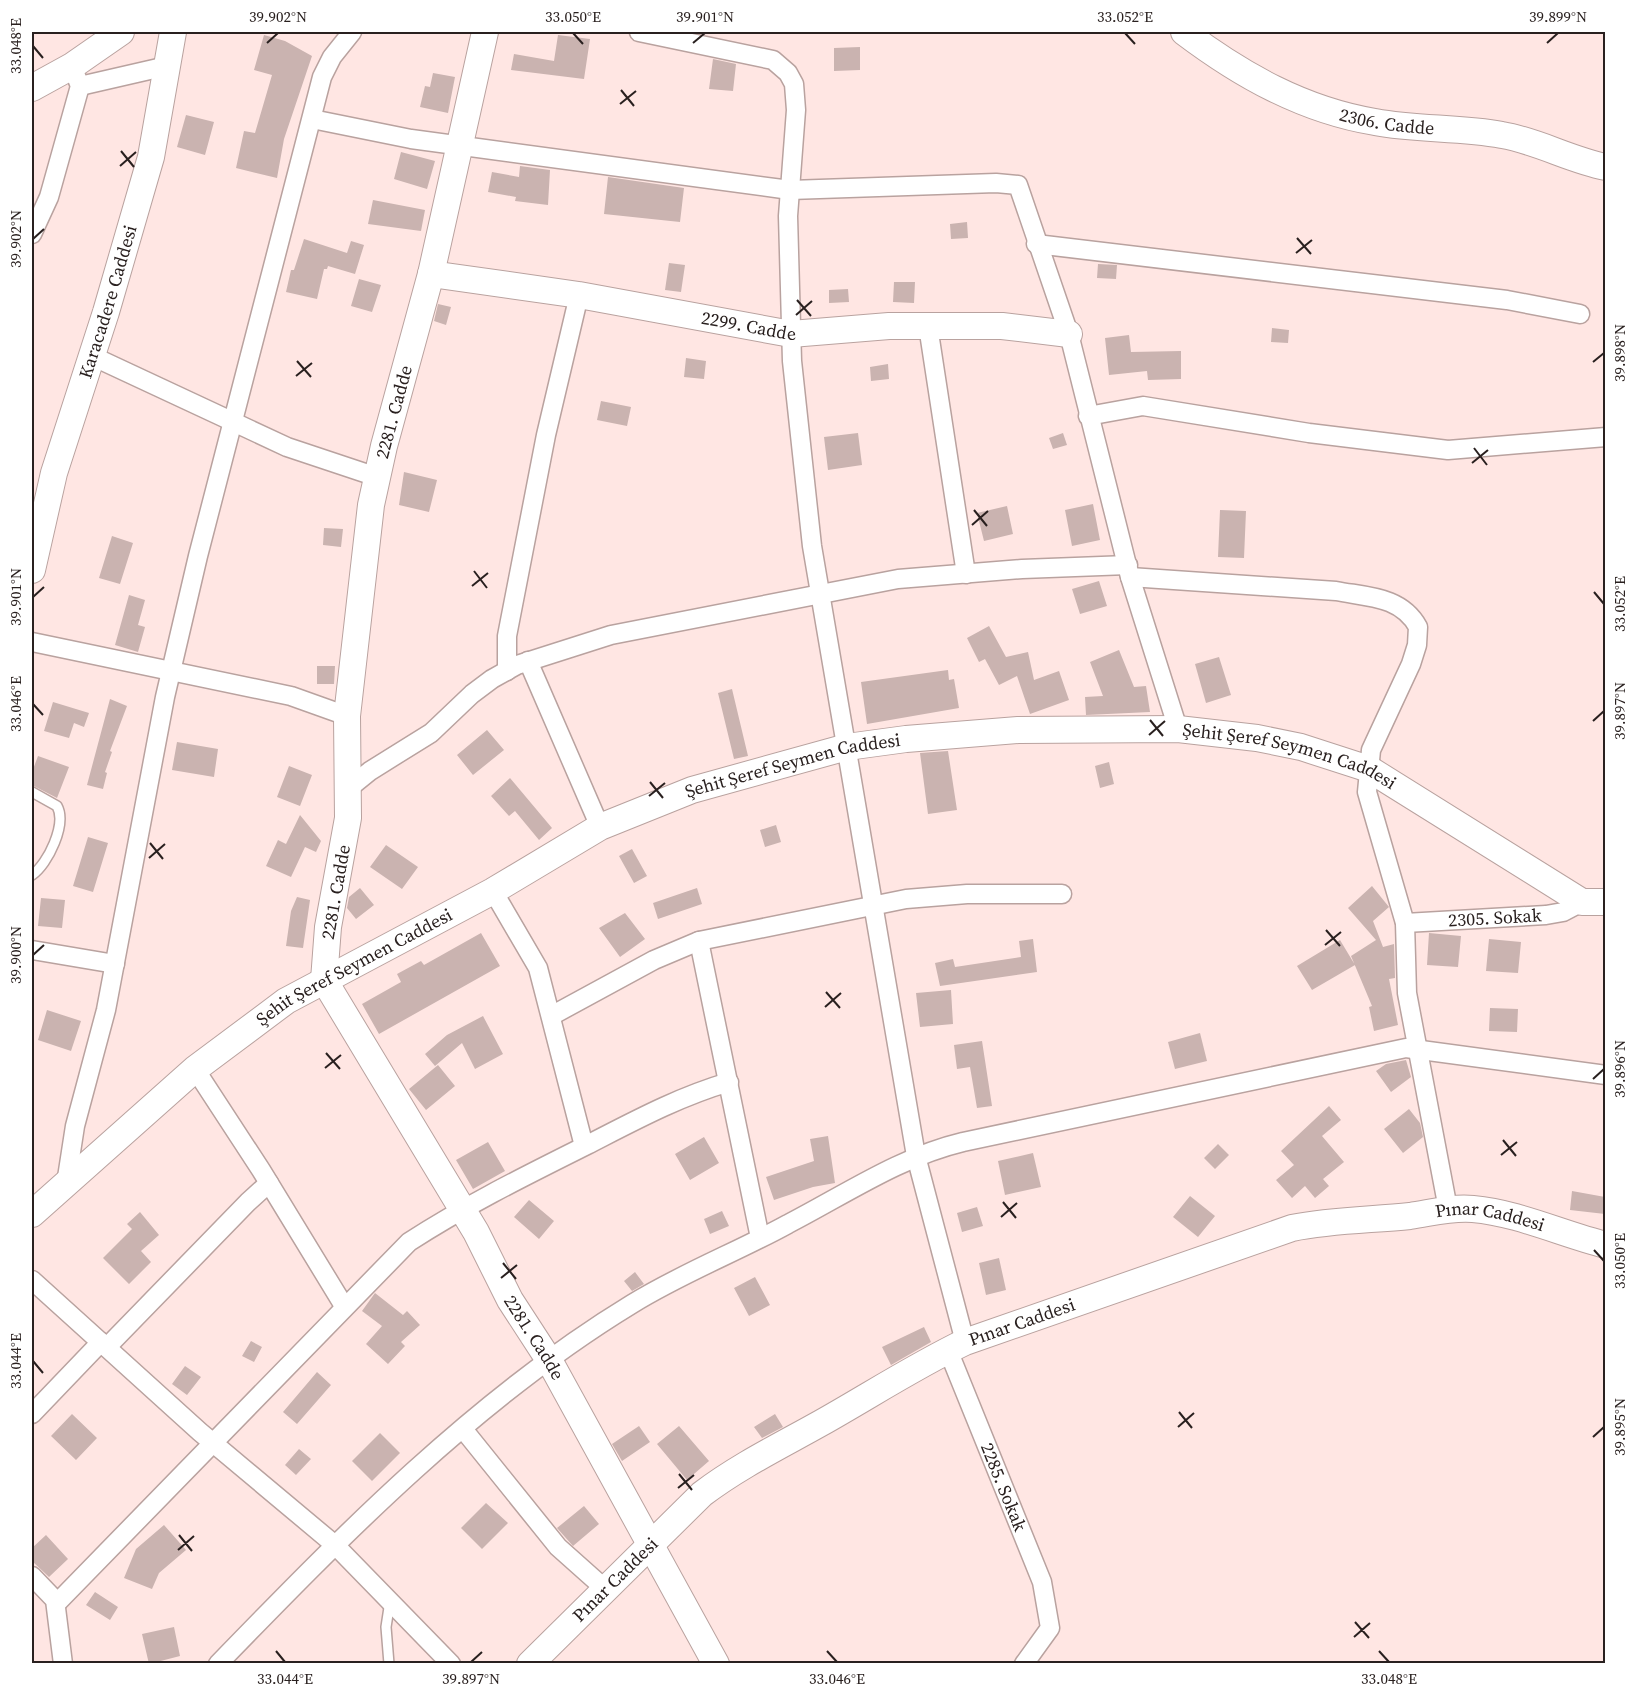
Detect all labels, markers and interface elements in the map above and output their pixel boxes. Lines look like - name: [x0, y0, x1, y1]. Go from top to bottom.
- text: 39.902°N: [249, 6, 307, 27]
- text: 33.050°E: [545, 6, 601, 27]
- text: 39.901°N: [676, 6, 734, 27]
- text: 33.052°E: [1097, 6, 1153, 27]
- text: 39.899°N: [1529, 6, 1587, 27]
- text: 33.048°E: [5, 18, 26, 74]
- street label: 2306. Cadde: [1337, 102, 1435, 140]
- text: 39.902°N: [5, 210, 26, 268]
- street label: Karacadere Caddesi: [72, 222, 143, 382]
- street label: 2299. Cadde: [699, 305, 797, 346]
- text: 39.898°N: [1609, 324, 1630, 382]
- street label: 2281. Cadde: [369, 362, 418, 461]
- text: 39.901°N: [5, 568, 26, 626]
- text: 33.052°E: [1609, 576, 1630, 632]
- text: 33.046°E: [5, 676, 26, 732]
- text: 39.897°N: [1609, 682, 1630, 740]
- street label: Şehit Şeref Seymen Caddesi: [1181, 717, 1401, 795]
- street label: Şehit Şeref Seymen Caddesi: [681, 727, 902, 804]
- street label: 2281. Cadde: [315, 843, 356, 941]
- street label: Şehit Şeref Seymen Caddesi: [251, 902, 457, 1031]
- street label: 2305. Sokak: [1447, 902, 1542, 933]
- text: 39.900°N: [5, 926, 26, 984]
- text: 39.896°N: [1609, 1040, 1630, 1098]
- street label: Pınar Caddesi: [1433, 1196, 1548, 1237]
- text: 33.050°E: [1609, 1233, 1630, 1289]
- street label: 2281. Cadde: [498, 1290, 571, 1384]
- street label: Pınar Caddesi: [965, 1292, 1078, 1352]
- text: 33.044°E: [5, 1333, 26, 1389]
- text: 39.895°N: [1609, 1398, 1630, 1456]
- street label: 2285. Sokak: [975, 1439, 1033, 1535]
- street label: Pınar Caddesi: [567, 1531, 663, 1627]
- text: 33.044°E: [257, 1668, 313, 1689]
- text: 39.897°N: [442, 1668, 500, 1689]
- text: 33.046°E: [809, 1668, 865, 1689]
- text: 33.048°E: [1361, 1668, 1417, 1689]

